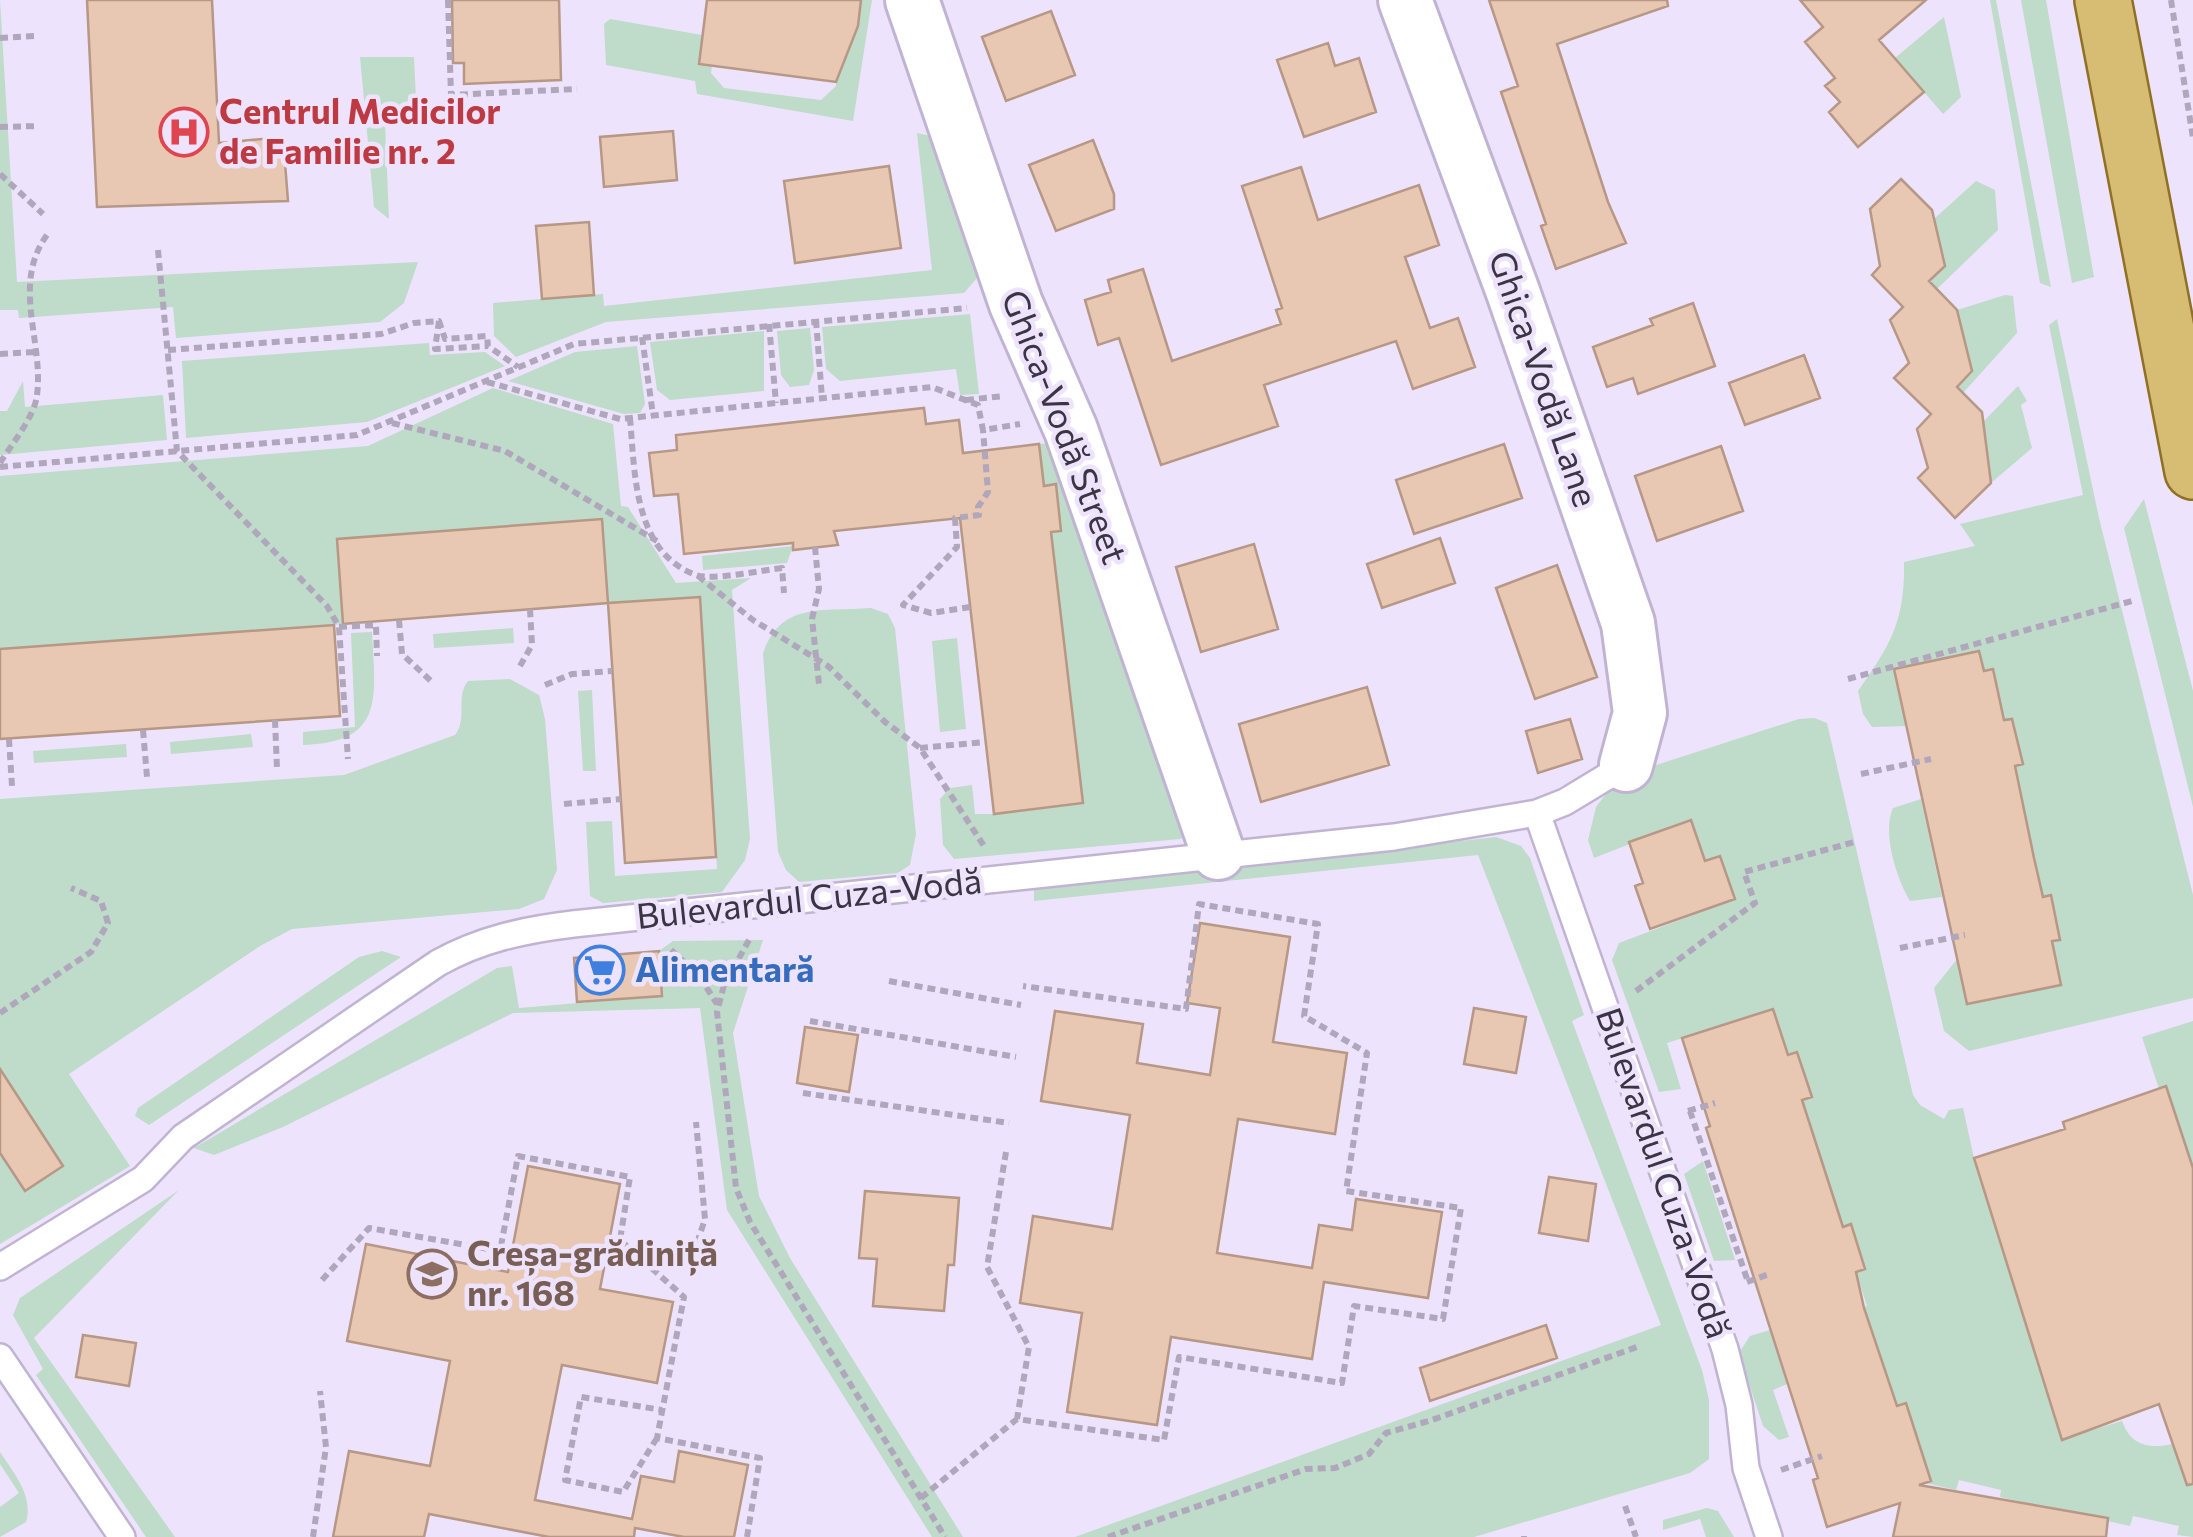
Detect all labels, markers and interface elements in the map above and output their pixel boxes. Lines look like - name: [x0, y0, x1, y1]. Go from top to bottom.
- place label: Centrul Medicilor de Familie nr. 2: [219, 88, 501, 171]
- hospital icon: Centrul Medicilor de Familie nr. 2: [158, 106, 210, 158]
- street label: Ghica-Vodă Lane: [1481, 245, 1609, 512]
- street label: Ghica-Vodă Street: [994, 283, 1138, 569]
- street label: Bulevardul Cuza-Vodă: [634, 857, 983, 936]
- supermarket icon: Alimentară: [574, 944, 626, 996]
- place label: Alimentară: [635, 946, 814, 989]
- street label: Bulevardul Cuza-Vodă: [1589, 1001, 1742, 1343]
- place label: Creșa-grădiniță nr. 168: [467, 1230, 718, 1313]
- school or university icon: Creșa-grădiniță nr. 168: [406, 1248, 458, 1300]

